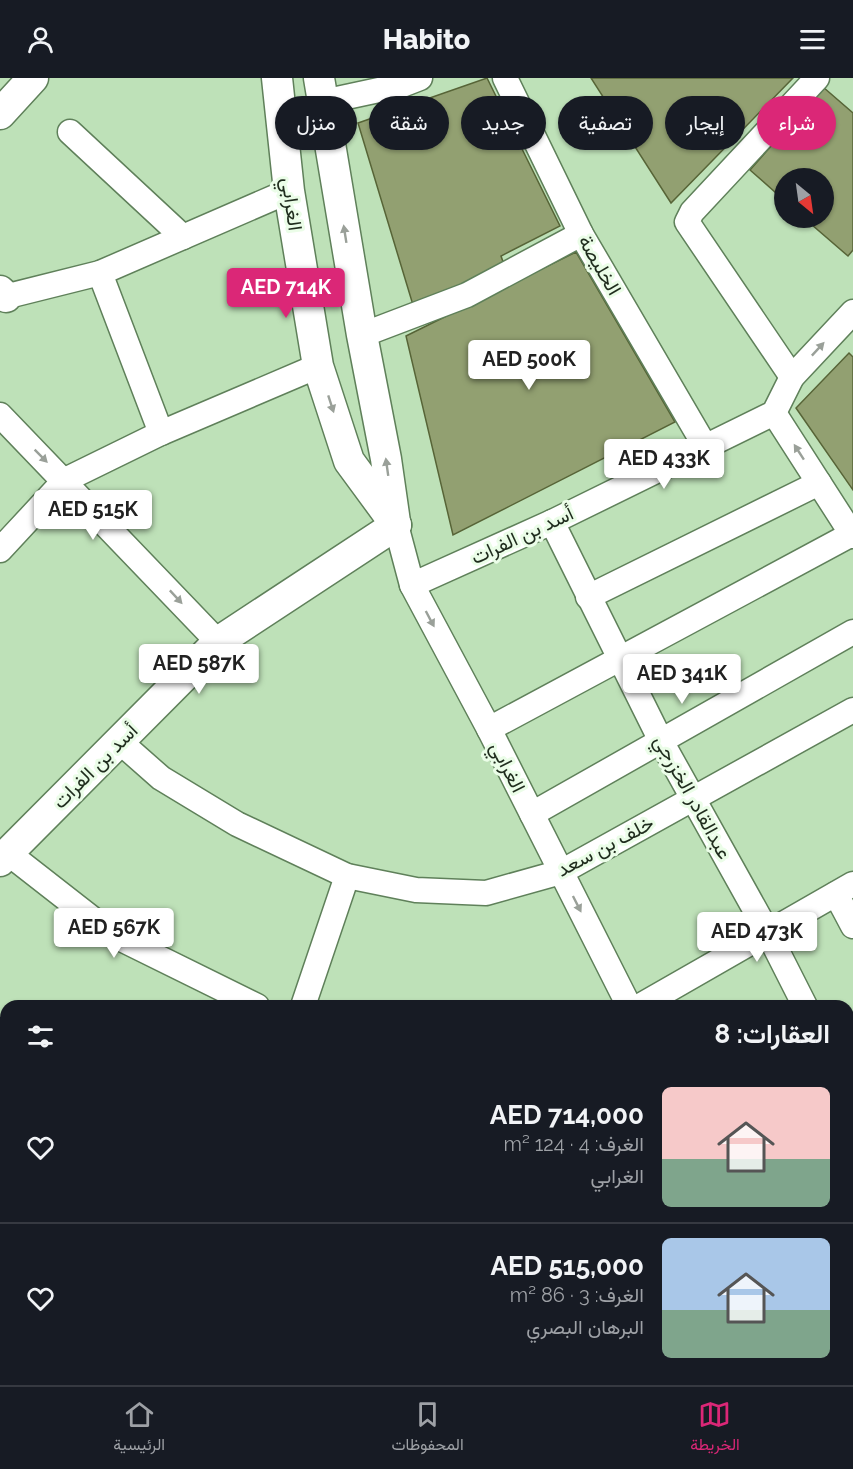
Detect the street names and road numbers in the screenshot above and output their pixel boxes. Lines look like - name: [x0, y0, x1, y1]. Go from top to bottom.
- street label: الغرابي: [271, 176, 308, 233]
- street label: الخليصة: [573, 231, 627, 299]
- street label: أسد بن الفرات: [467, 501, 578, 570]
- street label: أسد بن الفرات: [47, 718, 143, 814]
- street label: عبدالقادر الخزرجي: [645, 731, 737, 866]
- street label: الغرابي: [481, 738, 531, 799]
- street label: خلف بن سعد: [552, 810, 658, 882]

